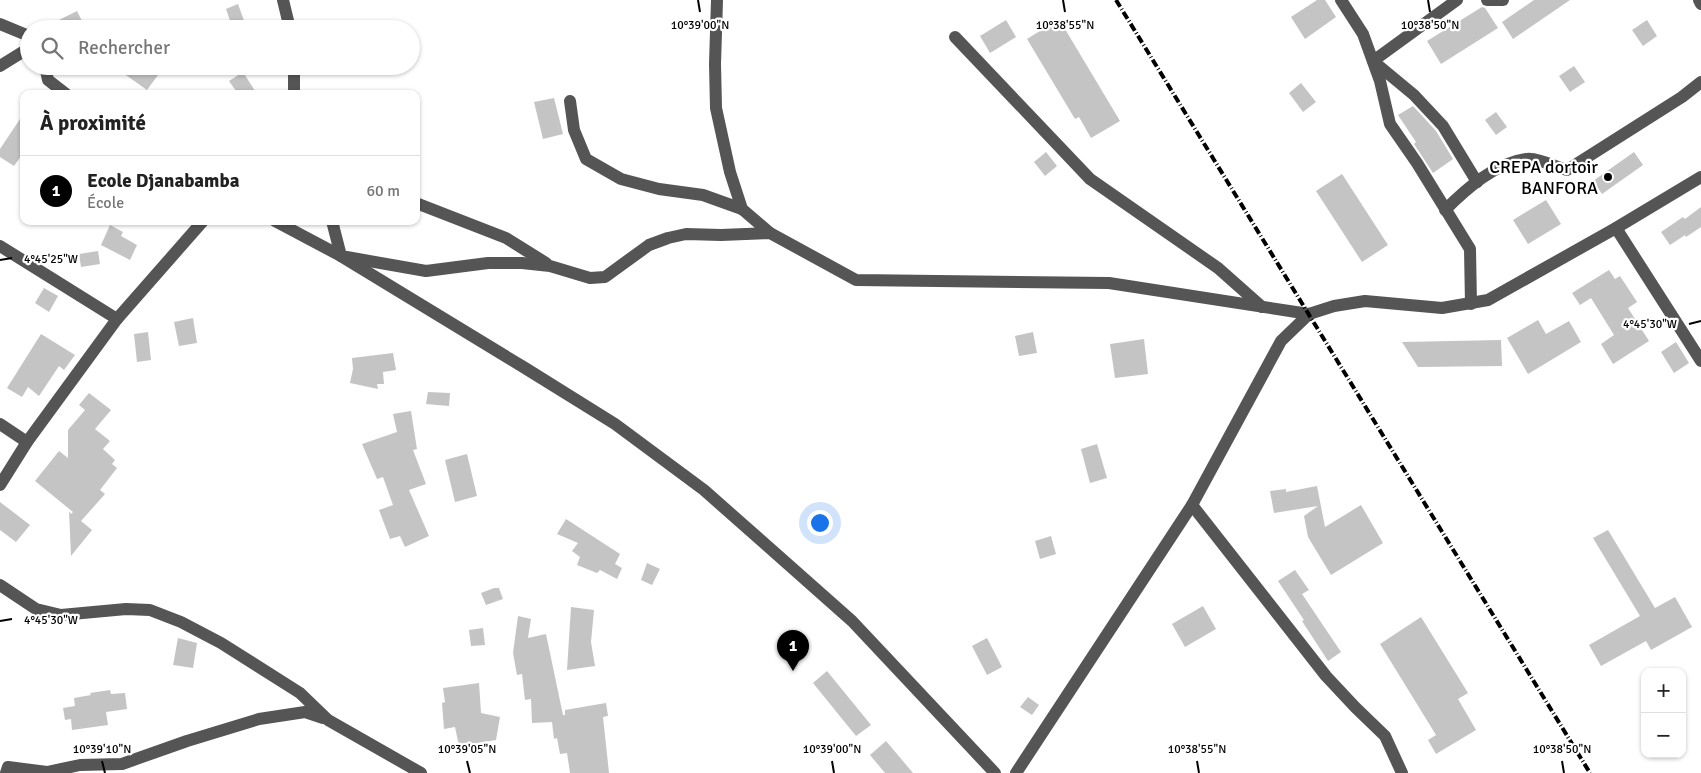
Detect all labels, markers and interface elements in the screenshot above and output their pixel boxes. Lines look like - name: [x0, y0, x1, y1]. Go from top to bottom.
- text: 10°39'00"N: [671, 18, 729, 33]
- text: 10°38'55"N: [1036, 18, 1094, 33]
- text: 10°38'50"N: [1401, 18, 1459, 33]
- search box: [20, 20, 420, 75]
- icon: search: [38, 34, 66, 62]
- text: Rechercher: [78, 36, 170, 60]
- text: À proximité: [40, 110, 146, 136]
- place label: CREPA dortoir BANFORA: [1489, 156, 1598, 199]
- text: Ecole Djanabamba: [87, 169, 239, 193]
- marker: CREPA dortoir BANFORA: [1602, 171, 1614, 183]
- text: 1: [52, 181, 60, 201]
- text: 60 m: [366, 181, 400, 201]
- text: École: [87, 193, 124, 213]
- text: 4°45'25"W: [24, 252, 78, 267]
- text: 4°45'30"W: [1623, 317, 1677, 332]
- your location: [807, 510, 833, 536]
- text: 4°45'30"W: [24, 613, 78, 628]
- pin: 1: [777, 630, 809, 671]
- map controls: [1641, 668, 1686, 758]
- button: +: [1641, 668, 1686, 713]
- button: −: [1641, 713, 1686, 758]
- text: 10°39'10"N: [73, 742, 131, 757]
- text: 10°39'05"N: [438, 742, 496, 757]
- text: 10°39'00"N: [803, 742, 861, 757]
- text: 10°38'55"N: [1168, 742, 1226, 757]
- text: 10°38'50"N: [1533, 742, 1591, 757]

